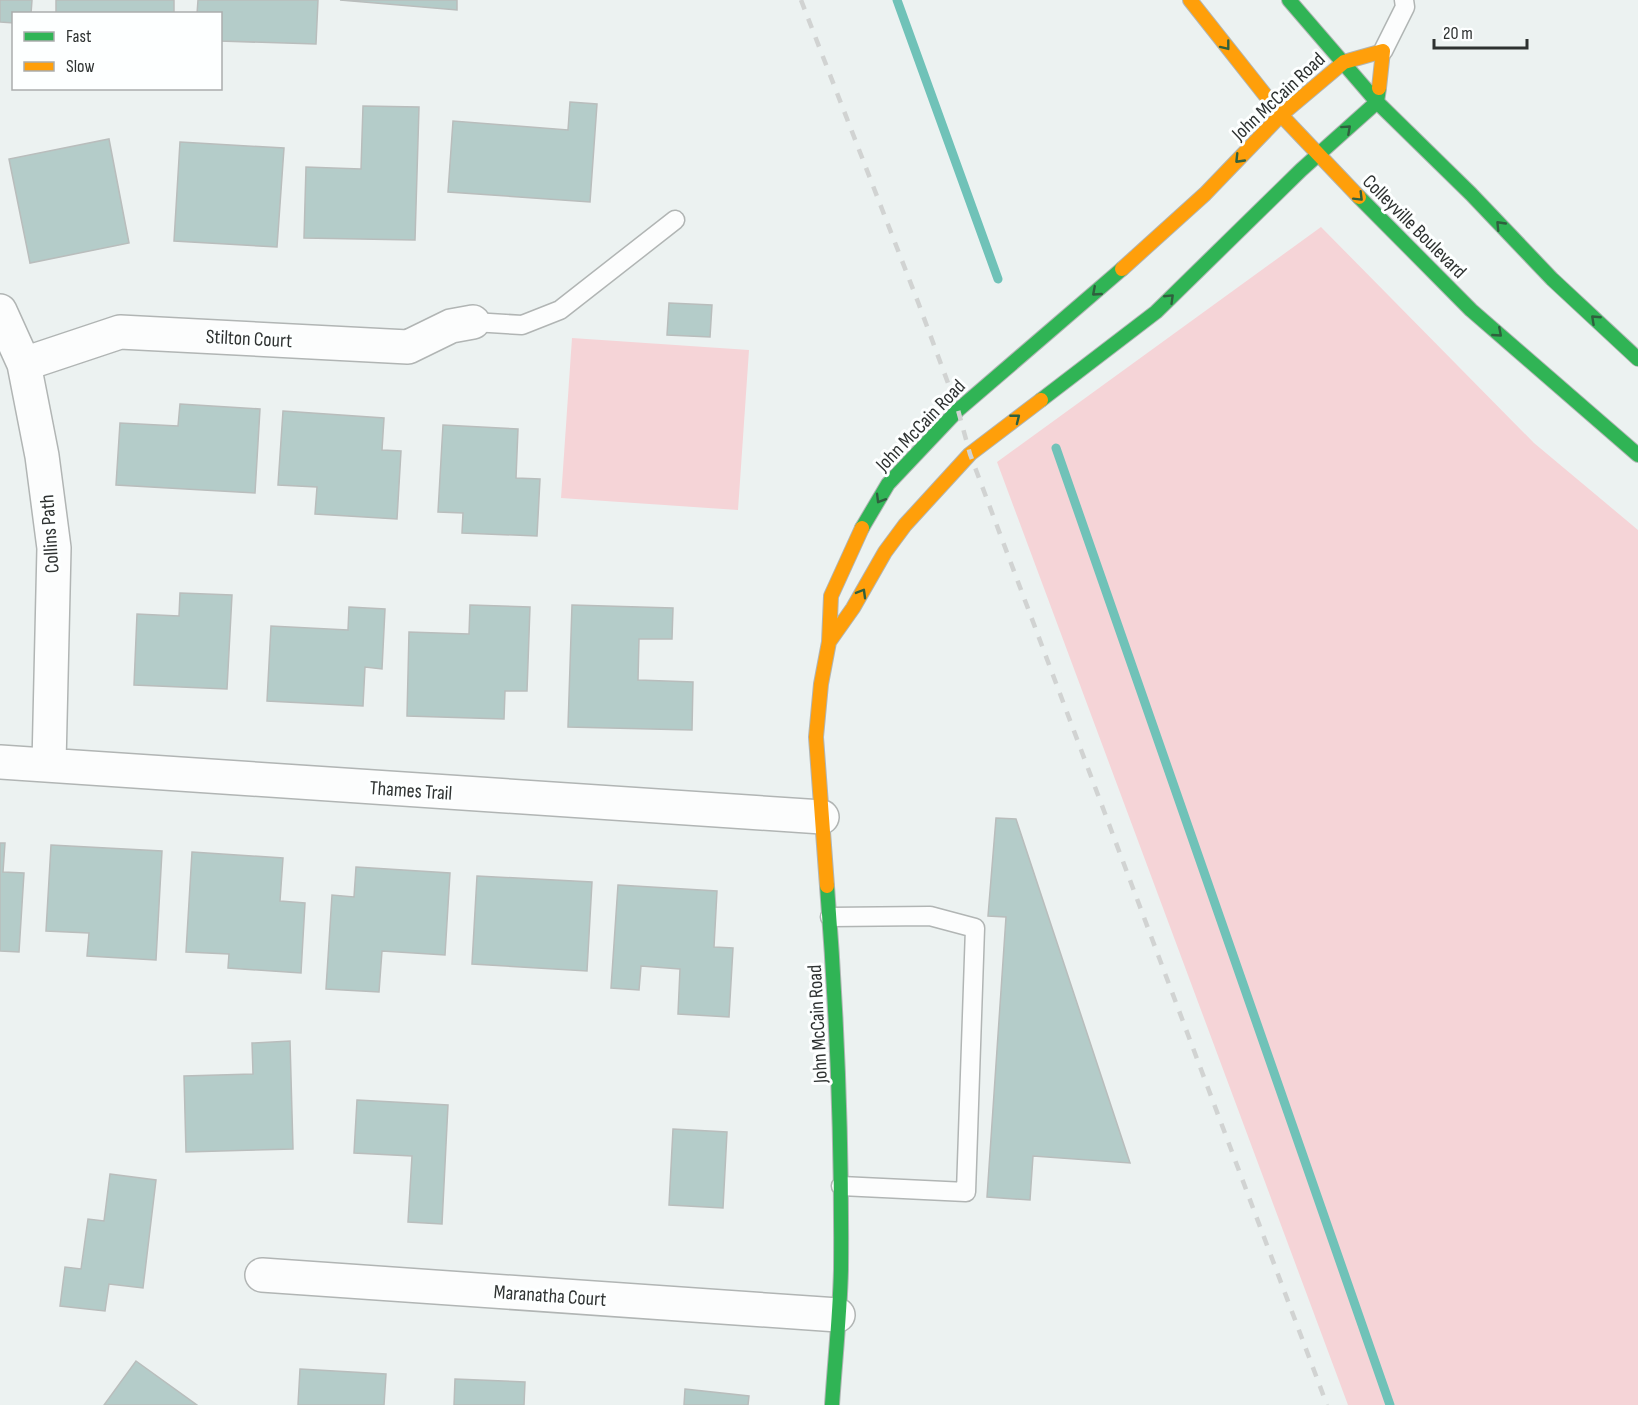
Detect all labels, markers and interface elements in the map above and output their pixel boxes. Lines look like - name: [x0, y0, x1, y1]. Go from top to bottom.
- legend: [12, 12, 222, 90]
- scale bar: [1434, 12, 1527, 50]
- text: 20 m: [1443, 23, 1473, 44]
- text: Fast: [66, 26, 92, 47]
- one-way arrow: [1219, 39, 1230, 50]
- street label: John McCain Road: [1226, 48, 1330, 147]
- text: Slow: [66, 56, 95, 77]
- one-way arrow: [1340, 125, 1351, 136]
- one-way arrow: [1235, 152, 1246, 163]
- street label: Colleyville Boulevard: [1357, 170, 1471, 284]
- one-way arrow: [1351, 189, 1362, 200]
- one-way arrow: [1497, 221, 1508, 232]
- one-way arrow: [1092, 285, 1103, 296]
- one-way arrow: [1163, 294, 1174, 305]
- one-way arrow: [1591, 315, 1602, 326]
- street label: Stilton Court: [205, 325, 293, 353]
- one-way arrow: [1491, 326, 1502, 337]
- street label: John McCain Road: [870, 375, 970, 477]
- one-way arrow: [1009, 414, 1020, 425]
- one-way arrow: [875, 493, 887, 503]
- street label: Collins Path: [35, 494, 65, 574]
- one-way arrow: [854, 589, 866, 599]
- street label: Thames Trail: [369, 776, 453, 806]
- street label: John McCain Road: [803, 964, 833, 1085]
- street label: Maranatha Court: [493, 1280, 607, 1312]

